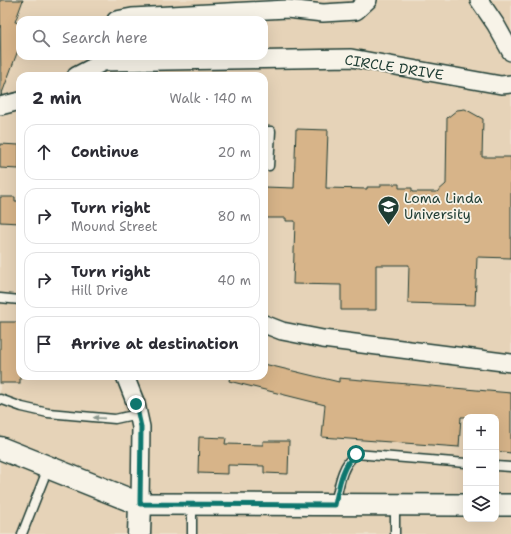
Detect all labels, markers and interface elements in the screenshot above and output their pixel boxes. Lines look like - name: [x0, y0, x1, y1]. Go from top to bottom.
- search box: [16, 16, 268, 60]
- icon: search: [30, 27, 52, 49]
- text: Search here: [62, 28, 148, 48]
- street label: CIRCLE DRIVE: [343, 50, 445, 84]
- text: 2 min: [32, 87, 82, 109]
- text: Walk · 140 m: [169, 90, 252, 107]
- icon: ahead: [33, 141, 55, 163]
- text: Continue: [71, 142, 139, 162]
- text: 20 m: [218, 144, 251, 161]
- place label: Loma Linda University: [404, 189, 483, 223]
- school or university icon: Loma Linda University: [375, 193, 401, 226]
- text: Turn right: [71, 198, 151, 218]
- icon: right: [33, 205, 55, 227]
- text: 80 m: [217, 208, 251, 225]
- text: Mound Street: [71, 218, 158, 235]
- text: Turn right: [71, 262, 151, 282]
- icon: right: [33, 269, 55, 291]
- text: 40 m: [217, 272, 251, 289]
- text: Hill Drive: [71, 282, 128, 299]
- icon: arrive: [33, 333, 55, 355]
- text: Arrive at destination: [71, 334, 239, 354]
- route end: [127, 395, 145, 413]
- one-way arrow: [93, 414, 105, 421]
- map controls: [463, 414, 499, 522]
- button: +: [463, 414, 499, 450]
- route start: [347, 445, 365, 463]
- button: −: [463, 450, 499, 486]
- button: layers: [463, 486, 499, 522]

